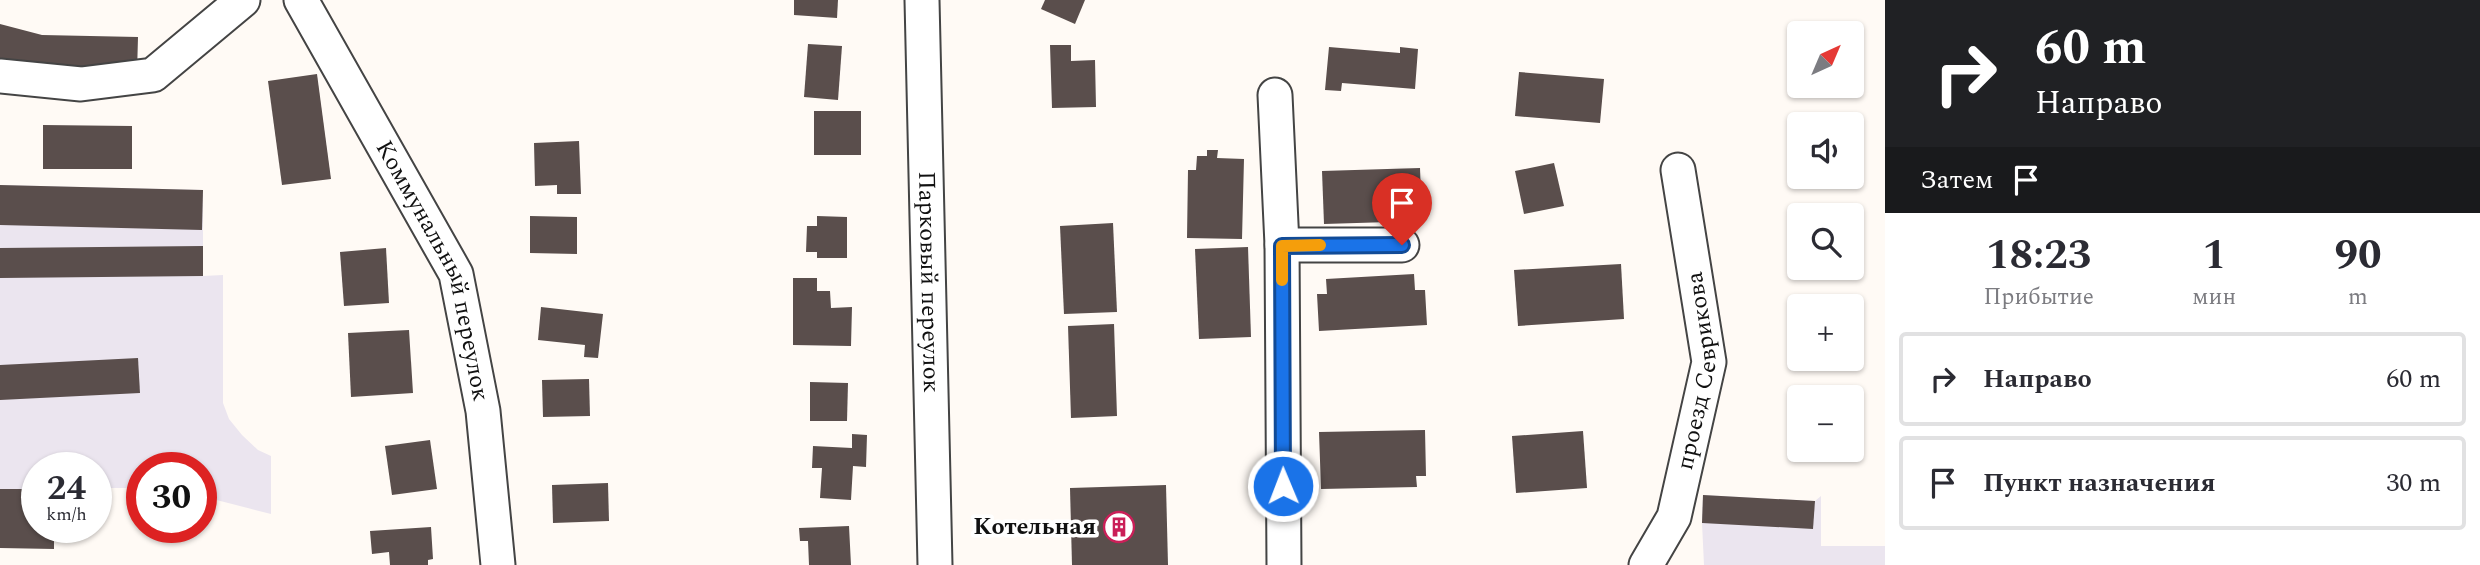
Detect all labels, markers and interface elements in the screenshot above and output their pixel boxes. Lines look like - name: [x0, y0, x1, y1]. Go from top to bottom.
- text: 60 m: [2035, 11, 2146, 86]
- north arrow: [1787, 21, 1864, 98]
- map controls: [1787, 21, 1864, 462]
- icon: right: [1920, 28, 2011, 119]
- text: Направо: [2035, 79, 2162, 128]
- button: sound: [1787, 112, 1864, 189]
- street label: Коммунальный переулок: [366, 134, 499, 404]
- text: Затем: [1920, 160, 1993, 200]
- icon: arrive: [2007, 161, 2045, 199]
- street label: Парковый переулок: [908, 171, 949, 393]
- pin: [1372, 173, 1432, 245]
- icon: arrive: [1383, 184, 1421, 222]
- button: search: [1787, 203, 1864, 280]
- text: 18:23: [1986, 224, 2091, 287]
- text: 1: [2202, 224, 2226, 287]
- text: 90: [2334, 224, 2382, 287]
- street label: проезд Севрикова: [1667, 269, 1727, 473]
- text: Прибытие: [1983, 280, 2094, 315]
- text: мин: [2192, 280, 2236, 315]
- text: m: [2348, 280, 2368, 315]
- button: +: [1787, 294, 1864, 371]
- text: Направо: [1983, 359, 2092, 399]
- text: 60 m: [2386, 359, 2441, 399]
- icon: right: [1924, 360, 1962, 398]
- button: −: [1787, 385, 1864, 462]
- position arrow: [1246, 449, 1320, 523]
- speed limit sign: 30: [126, 452, 217, 543]
- text: 24: [47, 462, 86, 515]
- text: Пункт назначения: [1983, 463, 2216, 503]
- text: 30 m: [2386, 463, 2441, 503]
- icon: arrive: [1924, 464, 1962, 502]
- text: km/h: [46, 501, 87, 528]
- place label: Котельная: [973, 509, 1096, 545]
- building icon: Котельная: [1102, 510, 1136, 544]

